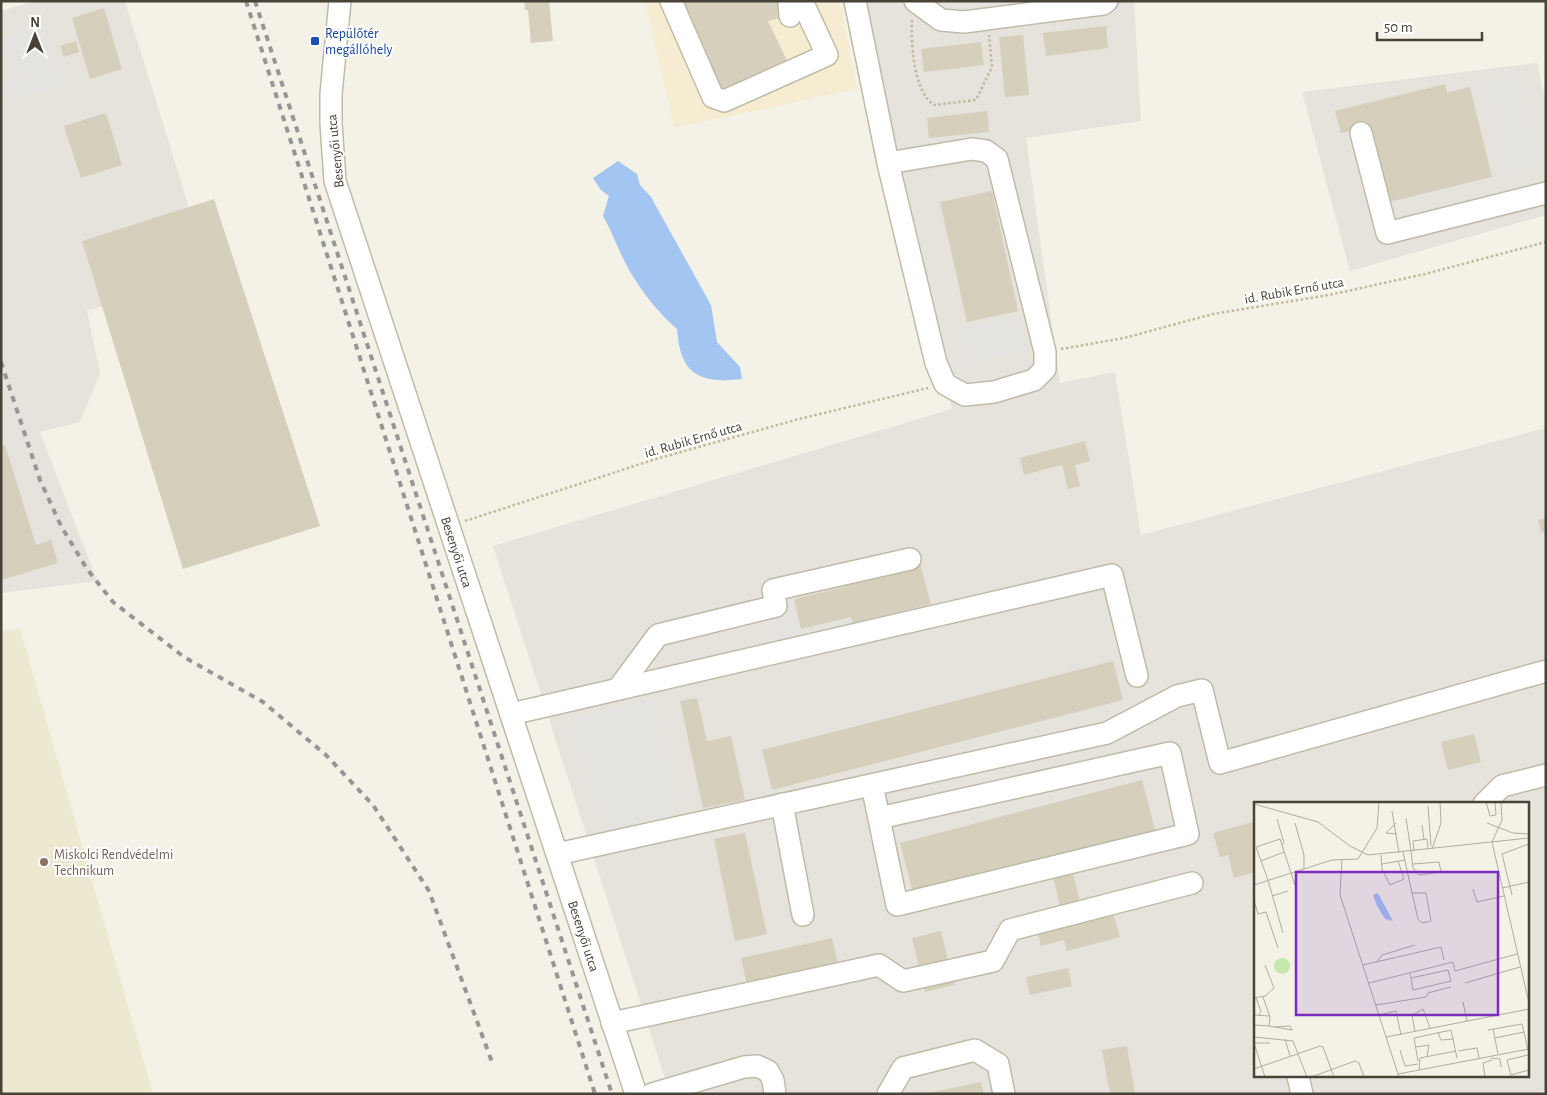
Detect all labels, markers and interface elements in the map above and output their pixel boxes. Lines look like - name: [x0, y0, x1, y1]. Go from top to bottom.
- north arrow: [10, 10, 60, 60]
- scale bar: [1377, 10, 1482, 42]
- text: N: [30, 16, 40, 30]
- text: 50 m: [1384, 20, 1413, 35]
- place label: Repülőtér megállóhely: [325, 27, 393, 57]
- marker: Repülőtér megállóhely: [309, 35, 321, 47]
- street label: Besenyői utca: [325, 113, 347, 188]
- street label: id. Rubik Ernő utca: [1243, 275, 1346, 307]
- street label: id. Rubik Ernő utca: [643, 419, 744, 461]
- street label: Besenyői utca: [438, 515, 474, 590]
- inset map: [1254, 802, 1530, 1078]
- place label: Miskolci Rendvédelmi Technikum: [54, 848, 173, 878]
- marker: Miskolci Rendvédelmi Technikum: [38, 856, 50, 868]
- street label: Besenyői utca: [565, 899, 601, 974]

